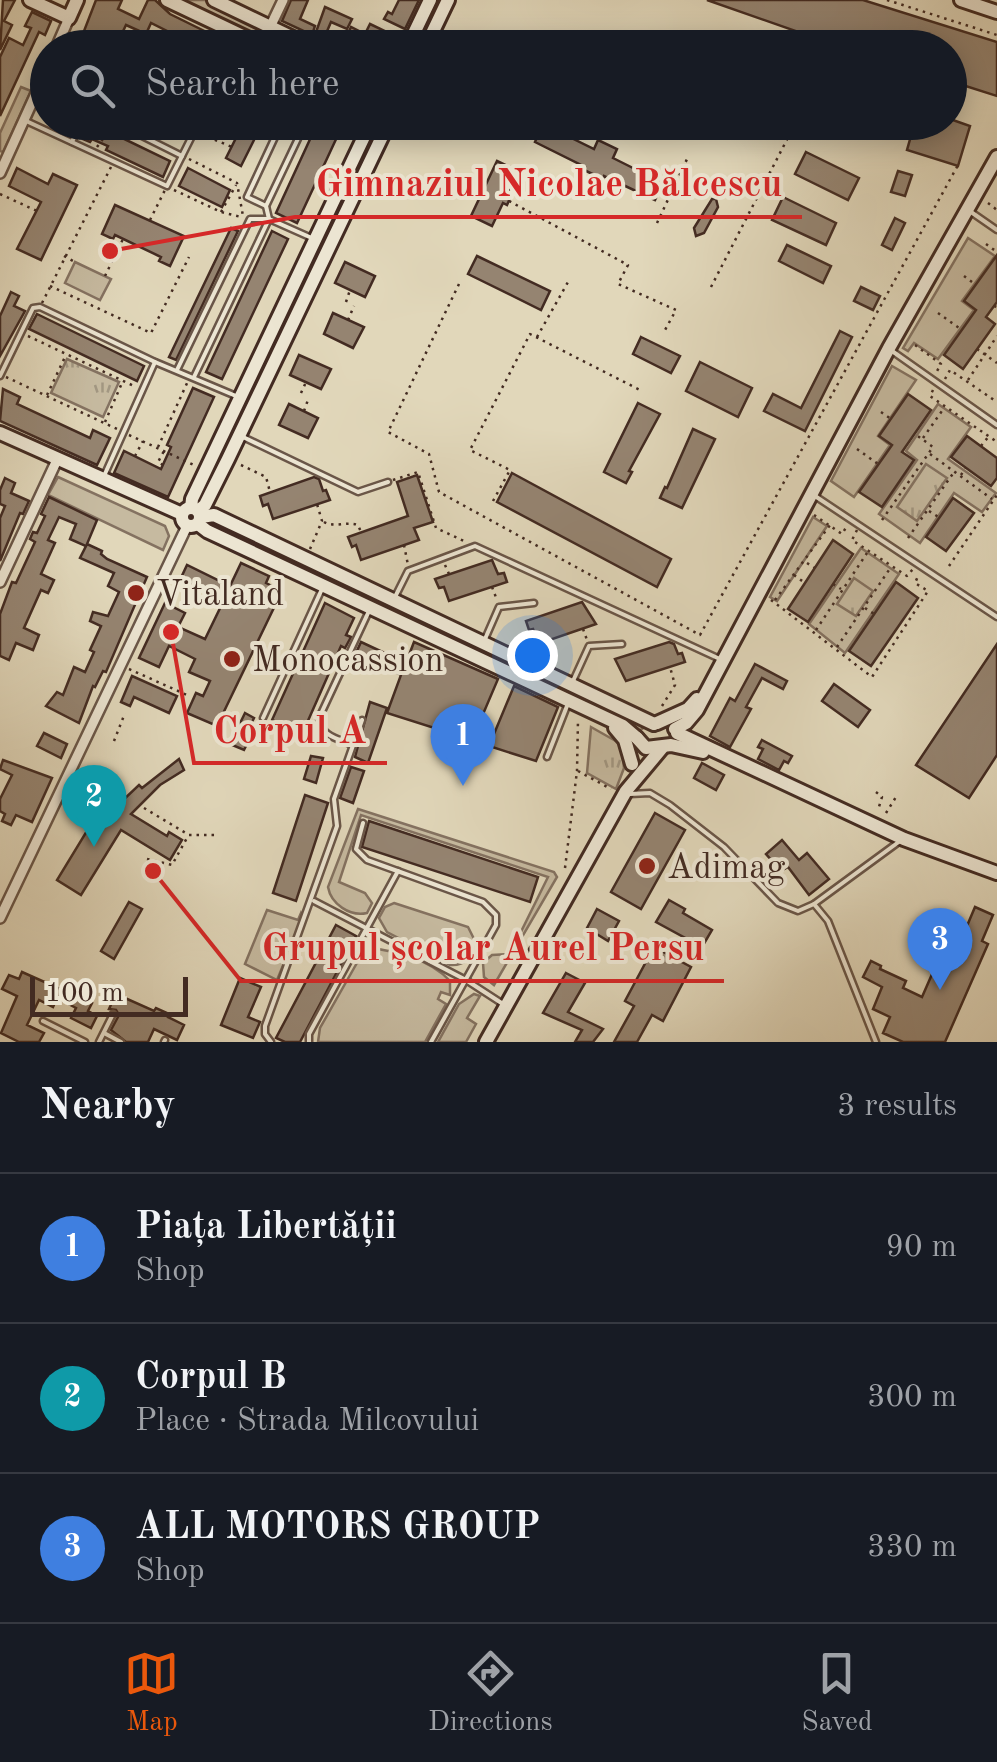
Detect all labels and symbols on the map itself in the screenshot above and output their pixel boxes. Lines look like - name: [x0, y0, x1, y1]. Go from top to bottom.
- callout: Gimnaziul Nicolae Bălcescu: [295, 149, 802, 217]
- text: Gimnaziul Nicolae Bălcescu: [316, 167, 782, 205]
- place label: Vitaland: [156, 578, 284, 613]
- marker: Vitaland: [125, 582, 147, 604]
- your location: [507, 630, 558, 681]
- place label: Monocassion: [252, 644, 444, 679]
- marker: Monocassion: [221, 648, 243, 670]
- callout: Corpul A: [194, 695, 387, 763]
- pin: 1: [430, 704, 496, 786]
- text: Corpul A: [213, 714, 367, 752]
- pin: 2: [62, 764, 126, 847]
- place label: Adimag: [667, 851, 786, 886]
- marker: Adimag: [636, 855, 658, 877]
- pin: 3: [908, 908, 972, 990]
- callout: Grupul școlar Aurel Persu: [241, 913, 724, 981]
- text: Grupul școlar Aurel Persu: [262, 931, 704, 969]
- scale bar: [30, 972, 188, 1016]

